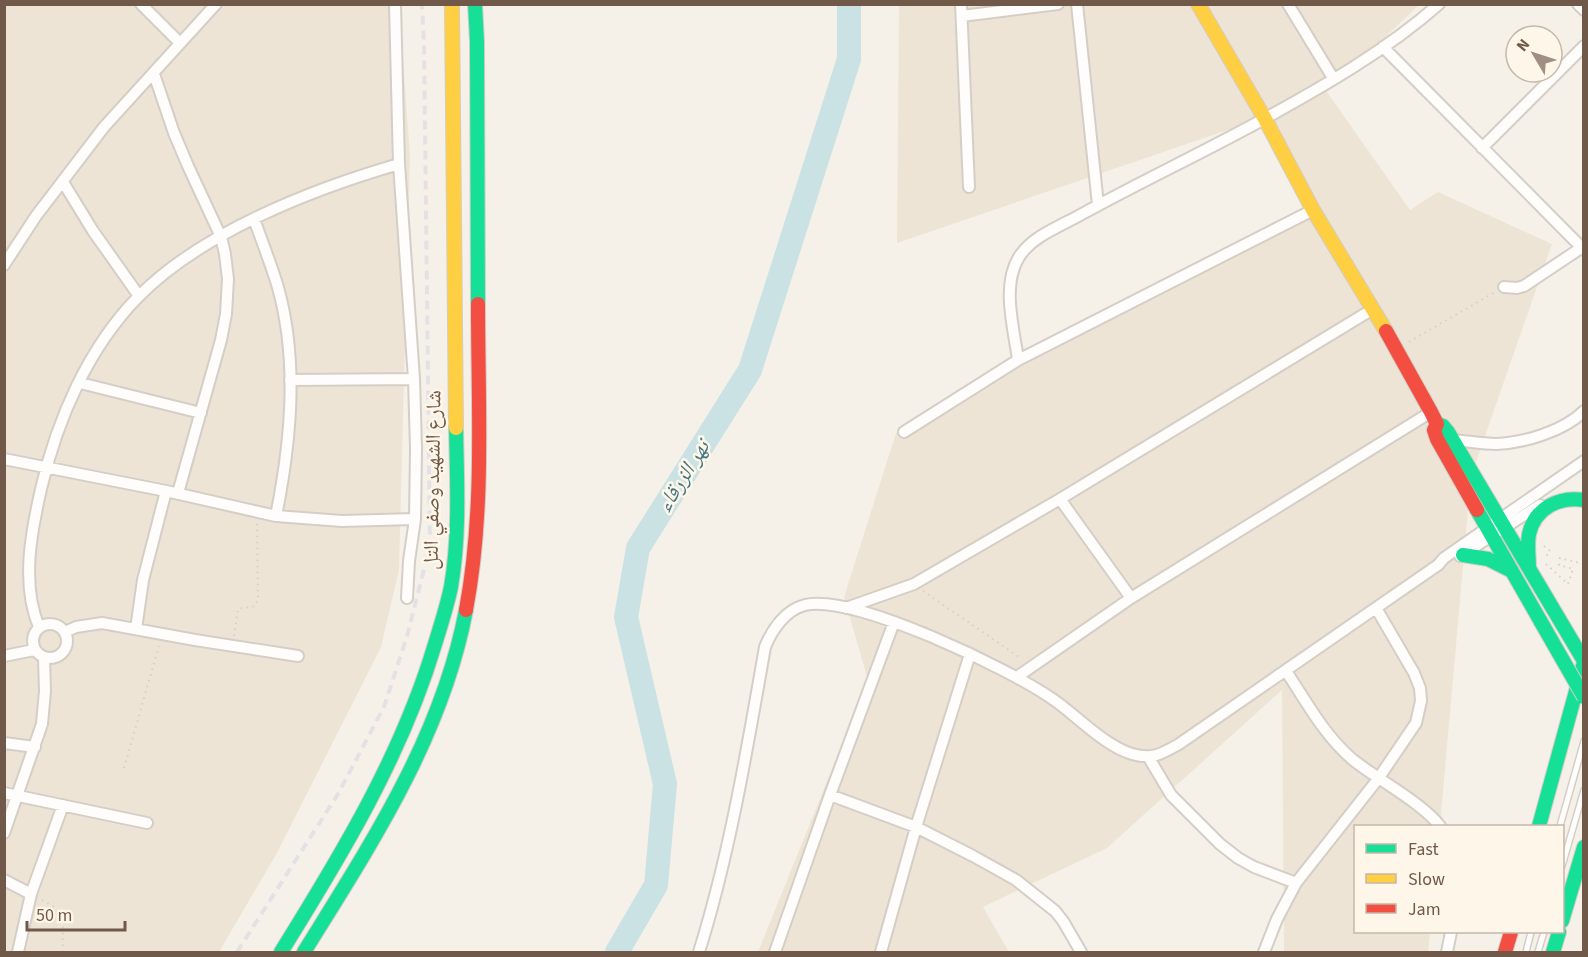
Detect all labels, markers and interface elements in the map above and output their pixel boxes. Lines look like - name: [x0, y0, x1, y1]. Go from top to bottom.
- north arrow: [1504, 24, 1564, 84]
- text: N: [1511, 34, 1535, 56]
- street label: شارع الشهيد وصفي التل: [415, 390, 450, 570]
- water label: نهر الزرقاء: [648, 431, 719, 518]
- legend: [1354, 825, 1564, 933]
- text: Fast: [1408, 837, 1439, 862]
- text: Slow: [1408, 867, 1445, 892]
- scale bar: [27, 894, 124, 932]
- text: Jam: [1408, 897, 1441, 922]
- text: 50 m: [36, 903, 72, 928]

